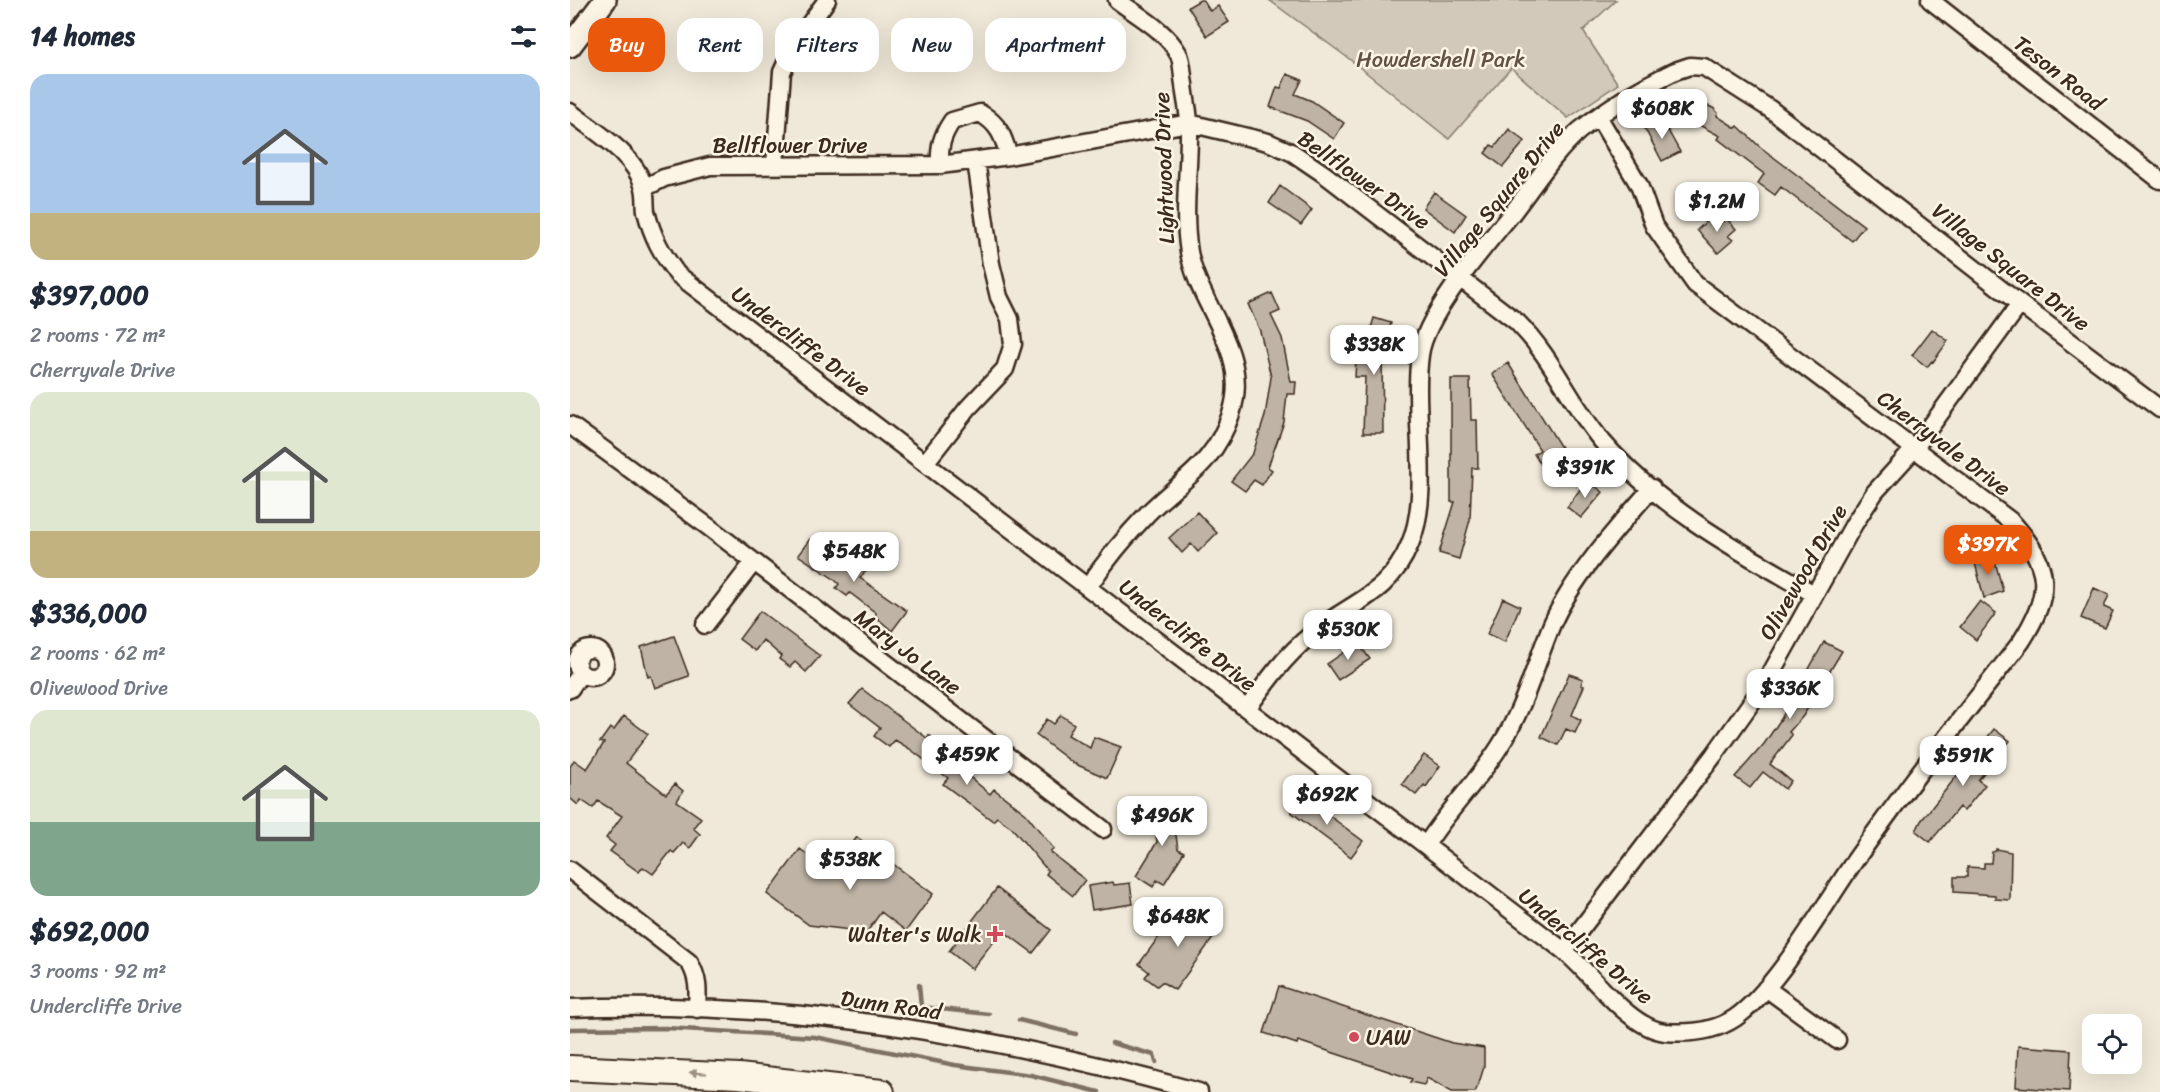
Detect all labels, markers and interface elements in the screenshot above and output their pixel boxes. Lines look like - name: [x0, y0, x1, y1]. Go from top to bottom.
- text: 14 homes: [30, 13, 135, 59]
- chip: Buy: [588, 18, 665, 72]
- chip: Rent: [677, 18, 763, 72]
- chip: Filters: [775, 18, 879, 72]
- chip: New: [891, 18, 973, 72]
- chip: Apartment: [985, 18, 1126, 72]
- icon: filters: [507, 20, 540, 53]
- street label: Teson Road: [2005, 25, 2114, 122]
- park label: Howdershell Park: [1356, 40, 1526, 79]
- pin: $608K: [1620, 89, 1704, 140]
- street label: Lightwood Drive: [1142, 91, 1186, 245]
- text: $608K: [1631, 91, 1693, 126]
- street label: Village Square Drive: [1423, 112, 1575, 286]
- icon: home: [231, 113, 339, 221]
- street label: Bellflower Drive: [1289, 120, 1439, 240]
- street label: Bellflower Drive: [712, 126, 868, 165]
- pin: $1.2M: [1675, 182, 1759, 233]
- text: $1.2M: [1689, 184, 1745, 219]
- street label: Village Square Drive: [1923, 192, 2099, 342]
- text: $397,000: [30, 272, 149, 318]
- street label: Undercliffe Drive: [722, 275, 880, 407]
- text: 2 rooms · 72 m²: [30, 318, 166, 353]
- pin: $338K: [1332, 325, 1416, 376]
- text: $338K: [1344, 327, 1404, 362]
- text: Cherryvale Drive: [30, 353, 175, 388]
- street label: Cherryvale Drive: [1868, 379, 2020, 507]
- icon: home: [231, 431, 339, 539]
- pin: $391K: [1543, 448, 1627, 499]
- text: $391K: [1556, 450, 1614, 485]
- street label: Olivewood Drive: [1748, 496, 1858, 647]
- pin: $397K: [1946, 525, 2030, 576]
- text: $397K: [1958, 527, 2018, 562]
- pin: $548K: [812, 532, 896, 583]
- text: $548K: [823, 534, 885, 569]
- street label: Undercliffe Drive: [1110, 568, 1266, 702]
- text: $336,000: [30, 590, 147, 636]
- street label: Mary Jo Lane: [846, 598, 970, 706]
- pin: $530K: [1306, 610, 1390, 661]
- text: $530K: [1317, 612, 1379, 647]
- text: 2 rooms · 62 m²: [30, 636, 166, 671]
- pin: $336K: [1748, 669, 1832, 720]
- text: Olivewood Drive: [30, 671, 168, 706]
- text: $336K: [1761, 671, 1819, 706]
- pin: $459K: [925, 735, 1009, 786]
- pin: $591K: [1921, 736, 2005, 787]
- text: $459K: [936, 737, 998, 772]
- text: $591K: [1934, 738, 1992, 773]
- icon: home: [231, 749, 339, 857]
- pin: $692K: [1285, 775, 1369, 826]
- text: $692K: [1297, 777, 1357, 812]
- pin: $496K: [1120, 796, 1204, 847]
- text: $496K: [1131, 798, 1193, 833]
- pin: $538K: [808, 840, 892, 891]
- text: $538K: [820, 842, 880, 877]
- street label: Undercliffe Drive: [1509, 877, 1663, 1015]
- pin: $648K: [1136, 897, 1220, 948]
- text: $648K: [1147, 899, 1209, 934]
- text: $692,000: [30, 908, 150, 954]
- place label: Walter's Walk: [848, 915, 982, 954]
- marker: Walter's Walk: [986, 925, 1004, 943]
- text: 3 rooms · 92 m²: [30, 954, 166, 989]
- street label: Dunn Road: [838, 979, 945, 1032]
- text: Undercliffe Drive: [30, 989, 182, 1024]
- map controls: [2082, 1014, 2142, 1074]
- button: locate: [2082, 1014, 2142, 1074]
- place label: UAW: [1366, 1018, 1412, 1057]
- marker: UAW: [1347, 1030, 1361, 1044]
- one-way arrow: [689, 1068, 708, 1078]

